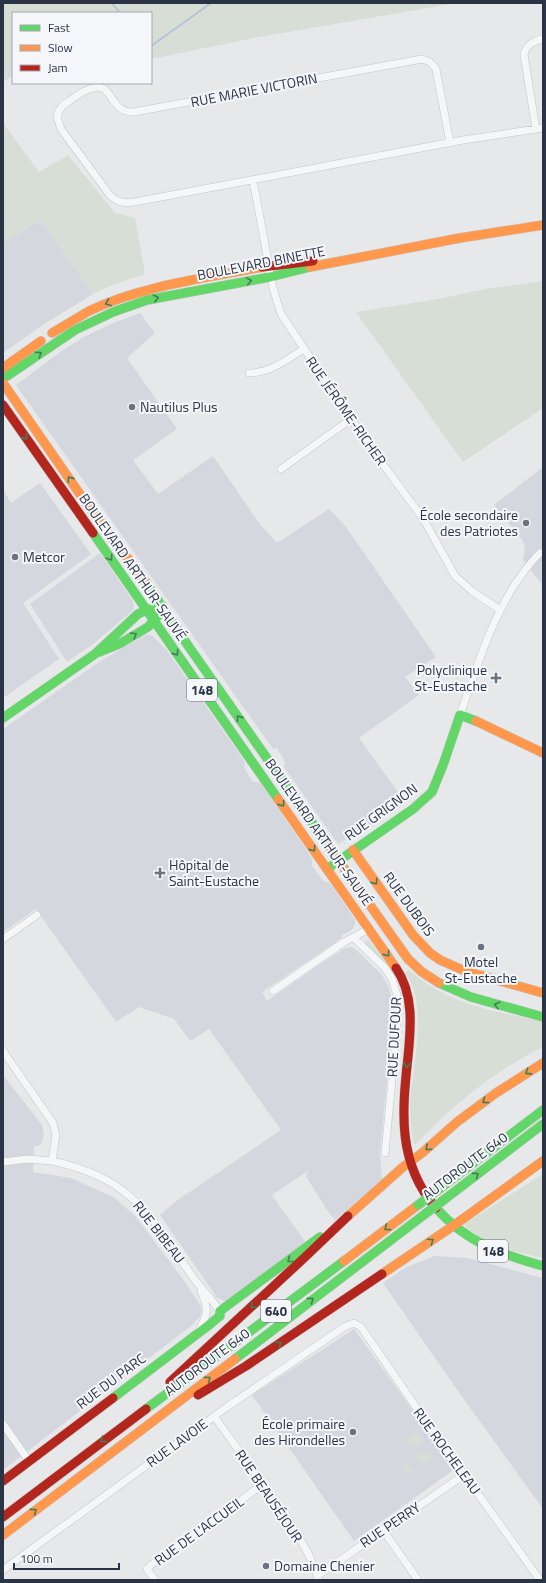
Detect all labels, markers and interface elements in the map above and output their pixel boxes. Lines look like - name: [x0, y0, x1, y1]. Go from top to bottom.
- legend: [12, 12, 152, 84]
- text: Fast: [48, 18, 71, 37]
- text: Slow: [48, 38, 73, 57]
- text: Jam: [48, 58, 68, 77]
- street label: RUE MARIE VICTORIN: [189, 67, 319, 112]
- street label: BOULEVARD BINETTE: [195, 240, 327, 285]
- one-way arrow: [246, 277, 252, 285]
- one-way arrow: [152, 295, 159, 303]
- one-way arrow: [105, 299, 112, 307]
- one-way arrow: [35, 352, 42, 359]
- street label: RUE JÉRÔME-RICHER: [301, 352, 392, 470]
- place label: Nautilus Plus: [140, 396, 218, 417]
- marker: Nautilus Plus: [127, 402, 137, 412]
- one-way arrow: [21, 432, 28, 439]
- one-way arrow: [67, 476, 75, 483]
- street label: BOULEVARD ARTHUR-SAUVÉ: [74, 489, 193, 645]
- place label: École secondaire des Patriotes: [420, 504, 518, 541]
- marker: École secondaire des Patriotes: [521, 518, 531, 528]
- place label: Metcor: [23, 546, 65, 567]
- marker: Metcor: [10, 552, 20, 562]
- one-way arrow: [105, 554, 113, 561]
- one-way arrow: [130, 632, 137, 639]
- one-way arrow: [171, 649, 179, 656]
- place label: Polyclinique St-Eustache: [415, 659, 487, 696]
- marker: Polyclinique St-Eustache: [490, 672, 502, 684]
- road number: 148: [187, 679, 217, 701]
- one-way arrow: [236, 715, 244, 722]
- street label: BOULEVARD ARTHUR-SAUVÉ: [260, 754, 379, 910]
- street label: RUE GRIGNON: [340, 778, 422, 845]
- one-way arrow: [277, 800, 285, 807]
- one-way arrow: [308, 845, 316, 852]
- place label: Hôpital de Saint-Eustache: [169, 854, 259, 891]
- marker: Hôpital de Saint-Eustache: [154, 867, 166, 879]
- street label: RUE DUBOIS: [379, 867, 440, 940]
- one-way arrow: [371, 877, 378, 884]
- marker: Motel St-Eustache: [476, 942, 486, 952]
- one-way arrow: [382, 949, 389, 956]
- place label: Motel St-Eustache: [445, 951, 517, 988]
- street label: RUE DUFOUR: [381, 996, 406, 1078]
- one-way arrow: [494, 1001, 501, 1010]
- one-way arrow: [402, 1062, 411, 1068]
- one-way arrow: [525, 1068, 532, 1075]
- one-way arrow: [482, 1096, 489, 1103]
- street label: AUTOROUTE 640: [418, 1126, 512, 1205]
- one-way arrow: [425, 1143, 432, 1150]
- one-way arrow: [472, 1173, 479, 1180]
- street label: RUE BIBEAU: [128, 1196, 191, 1267]
- one-way arrow: [384, 1223, 391, 1230]
- one-way arrow: [426, 1239, 433, 1246]
- road number: 148: [478, 1240, 508, 1262]
- one-way arrow: [287, 1256, 294, 1263]
- one-way arrow: [307, 1298, 314, 1305]
- road number: 640: [261, 1300, 291, 1322]
- one-way arrow: [250, 1302, 258, 1309]
- street label: AUTOROUTE 640: [160, 1322, 254, 1401]
- one-way arrow: [275, 1341, 282, 1349]
- street label: RUE DU PARC: [72, 1347, 150, 1414]
- one-way arrow: [203, 1377, 210, 1384]
- street label: RUE ROCHELEAU: [409, 1403, 486, 1498]
- street label: RUE LAVOIE: [142, 1413, 212, 1472]
- place label: École primaire des Hirondelles: [254, 1413, 345, 1450]
- marker: École primaire des Hirondelles: [348, 1427, 358, 1437]
- one-way arrow: [101, 1435, 108, 1442]
- street label: RUE BEAUSÉJOUR: [230, 1445, 308, 1547]
- street label: RUE DE L'ACCUEIL: [150, 1491, 248, 1570]
- street label: RUE PERRY: [355, 1496, 425, 1553]
- one-way arrow: [30, 1508, 37, 1516]
- scale bar: [14, 1545, 119, 1571]
- text: 100 m: [20, 1549, 53, 1568]
- place label: Domaine Chenier: [274, 1555, 375, 1576]
- marker: Domaine Chenier: [261, 1561, 271, 1571]

